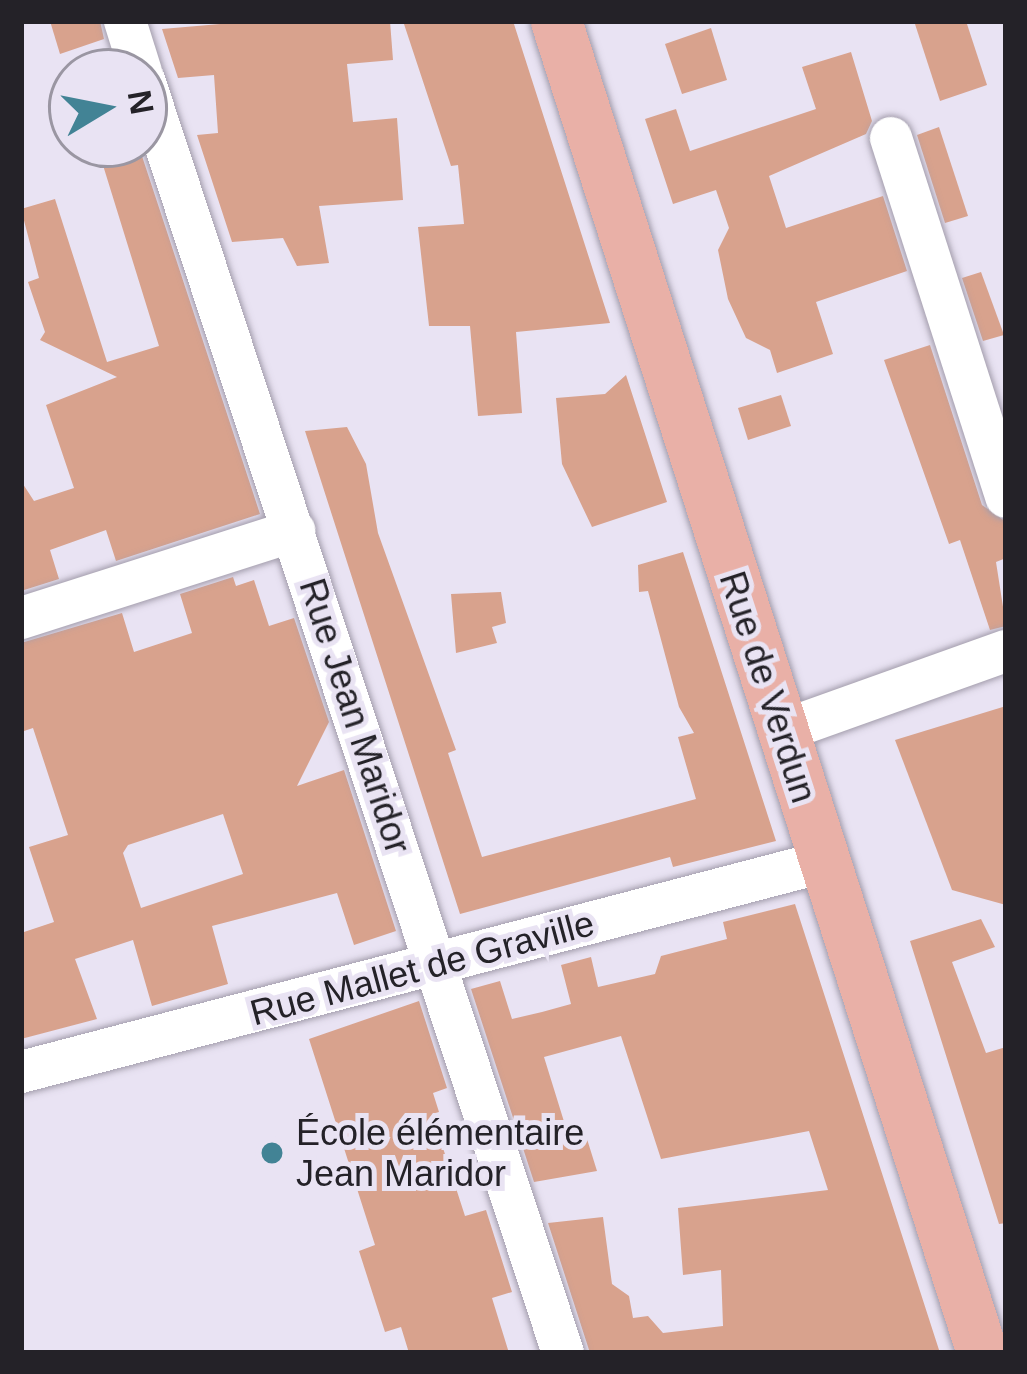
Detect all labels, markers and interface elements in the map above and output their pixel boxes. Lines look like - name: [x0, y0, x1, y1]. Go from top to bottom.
- north arrow: [48, 48, 168, 168]
- text: N: [121, 87, 161, 117]
- street label: Rue de Verdun: [710, 566, 826, 808]
- street label: Rue Jean Maridor: [290, 573, 420, 859]
- street label: Rue Mallet de Graville: [245, 901, 599, 1035]
- place label: École élémentaire Jean Maridor: [296, 1110, 584, 1195]
- marker: École élémentaire Jean Maridor: [259, 1140, 285, 1166]

